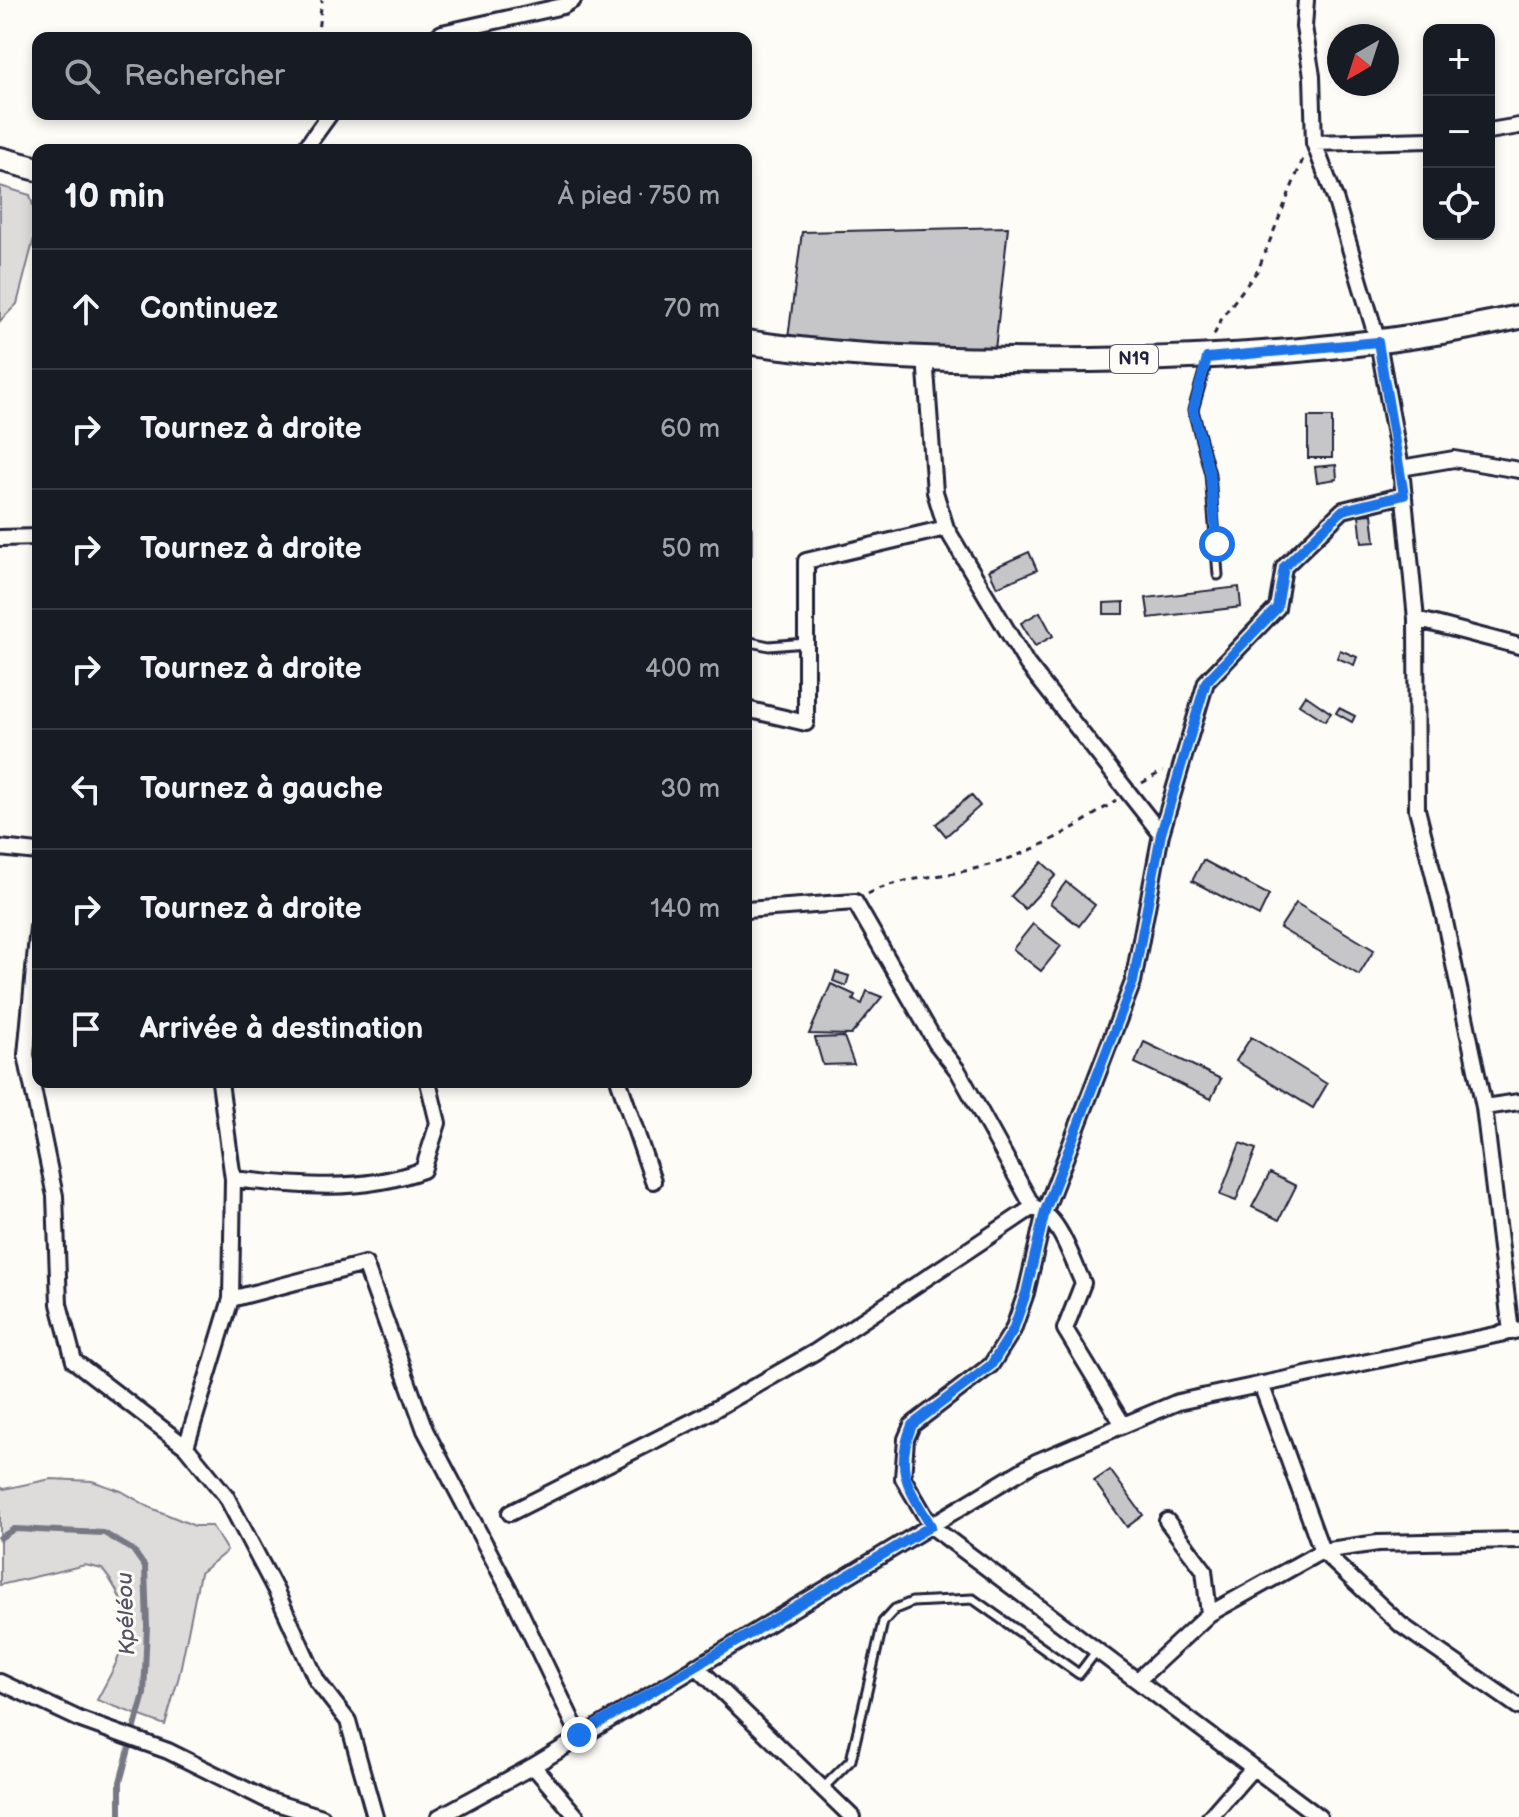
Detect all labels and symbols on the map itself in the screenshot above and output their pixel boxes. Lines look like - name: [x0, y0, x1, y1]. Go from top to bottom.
- north arrow: [1327, 24, 1399, 96]
- road number: N19: [1110, 345, 1158, 373]
- route start: [1199, 526, 1235, 562]
- water label: Kpéléou: [112, 1572, 141, 1656]
- route end: [561, 1717, 597, 1753]

